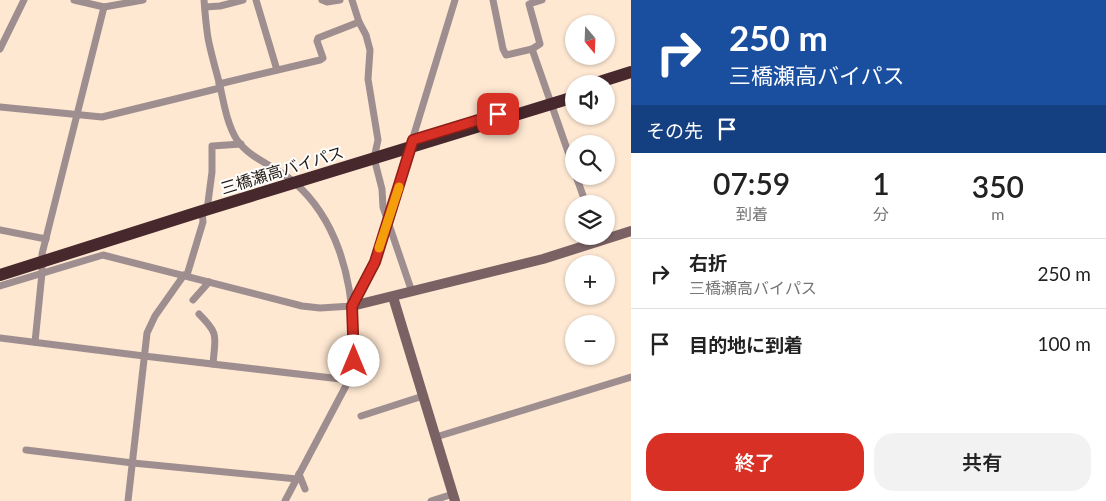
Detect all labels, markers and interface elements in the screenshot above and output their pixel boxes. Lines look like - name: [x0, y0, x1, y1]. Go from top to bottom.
- north arrow: [565, 15, 615, 65]
- map controls: [565, 15, 615, 365]
- text: 250 m: [729, 16, 828, 58]
- icon: right: [646, 20, 711, 85]
- text: 三橋瀬高バイパス: [729, 62, 905, 89]
- button: sound: [565, 75, 615, 125]
- pin: [477, 93, 519, 135]
- icon: arrive: [484, 100, 512, 128]
- icon: arrive: [713, 115, 741, 143]
- text: その先: [646, 119, 703, 142]
- button: search: [565, 135, 615, 185]
- street label: 三橋瀬高バイパス: [218, 142, 346, 197]
- text: 07:59: [713, 165, 790, 201]
- text: 1: [872, 165, 890, 201]
- text: 350: [972, 168, 1024, 204]
- button: layers: [565, 195, 615, 245]
- text: 到着: [736, 204, 768, 223]
- text: 分: [873, 204, 889, 223]
- text: m: [991, 204, 1004, 223]
- text: 右折: [689, 251, 727, 274]
- button: +: [565, 255, 615, 305]
- icon: right: [646, 260, 674, 288]
- text: 250 m: [1037, 262, 1091, 285]
- text: 三橋瀬高バイパス: [689, 278, 817, 297]
- button: −: [565, 315, 615, 365]
- icon: arrive: [646, 330, 674, 358]
- text: 100 m: [1037, 332, 1091, 355]
- text: 目的地に到着: [689, 333, 803, 356]
- position arrow: [327, 334, 379, 386]
- button: 終了: [646, 433, 864, 491]
- button: 共有: [874, 433, 1091, 491]

